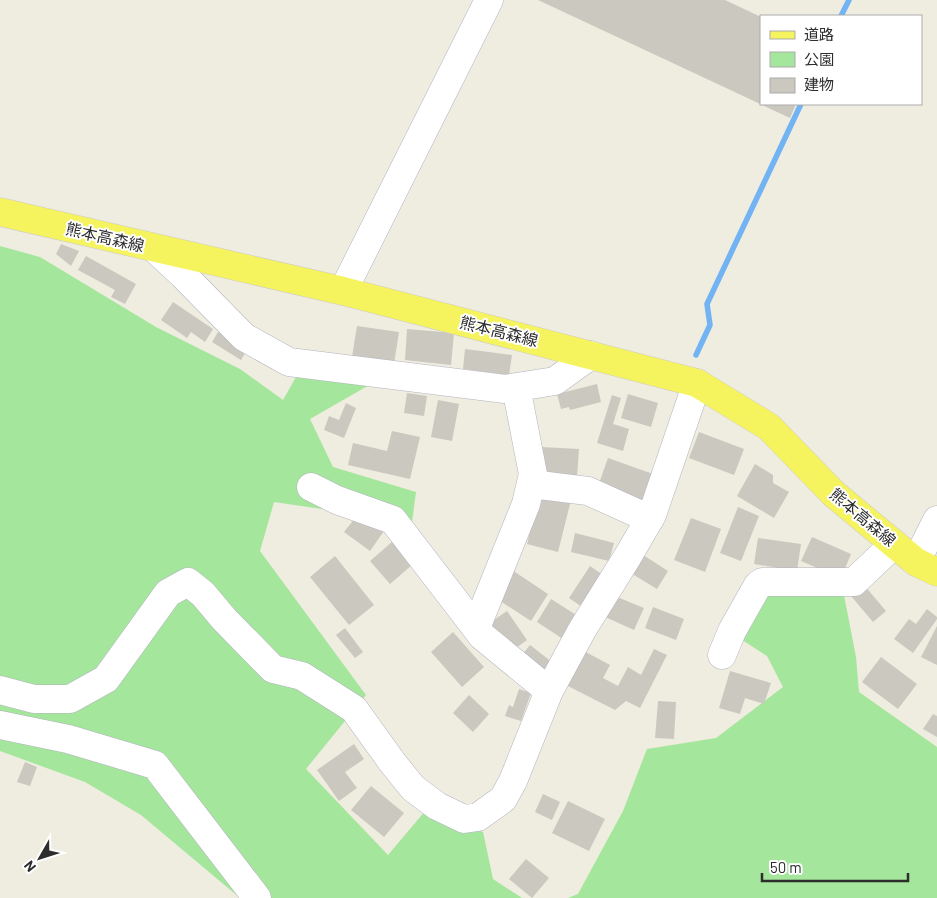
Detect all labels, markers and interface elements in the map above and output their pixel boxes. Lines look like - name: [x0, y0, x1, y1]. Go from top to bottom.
- legend: [760, 15, 922, 105]
- text: 道路: [804, 25, 834, 43]
- text: 公園: [804, 50, 834, 68]
- text: 建物: [804, 75, 834, 93]
- street label: 熊本高森線: [64, 218, 146, 255]
- street label: 熊本高森線: [458, 312, 540, 349]
- street label: 熊本高森線: [827, 484, 900, 550]
- north arrow: [15, 833, 65, 883]
- scale bar: [762, 850, 908, 882]
- text: N: [20, 858, 39, 875]
- text: 50 m: [770, 858, 802, 876]

